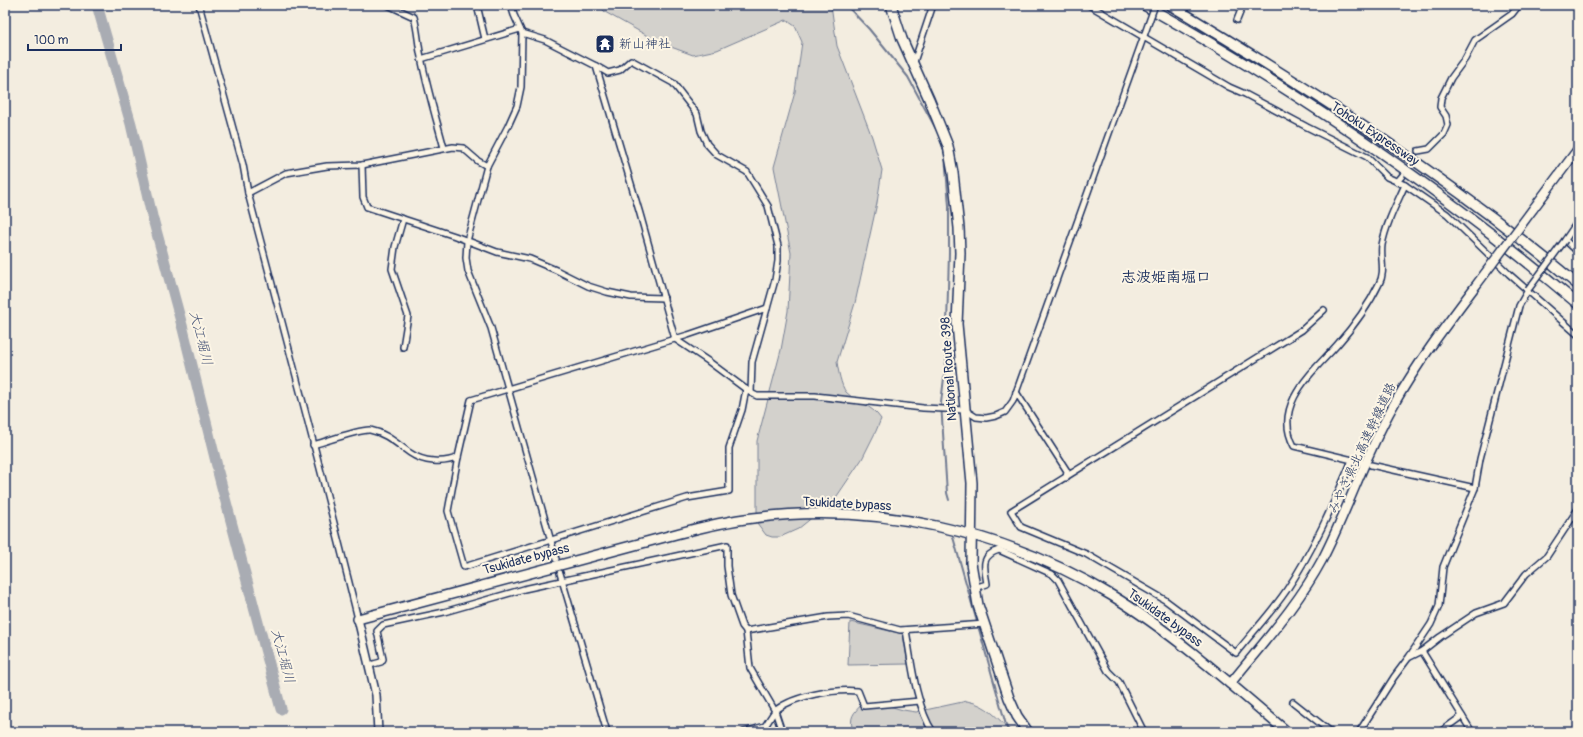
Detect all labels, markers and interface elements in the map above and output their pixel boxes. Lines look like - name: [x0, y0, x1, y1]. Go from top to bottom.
- scale bar: [28, 26, 121, 52]
- text: 100 m: [34, 33, 69, 48]
- temple icon: 新山神社: [594, 33, 616, 55]
- place label: 新山神社: [619, 36, 671, 52]
- street label: Tohoku Expressway: [1328, 99, 1423, 170]
- district label: 志波姫南堀口: [1121, 268, 1211, 287]
- water label: 大江堀川: [186, 309, 216, 367]
- street label: National Route 398: [937, 316, 961, 422]
- street label: みやぎ県北高速幹線道路: [1325, 380, 1399, 516]
- street label: Tsukidate bypass: [802, 494, 892, 514]
- street label: Tsukidate bypass: [481, 540, 571, 578]
- street label: Tsukidate bypass: [1124, 585, 1206, 651]
- water label: 大江堀川: [268, 627, 298, 685]

